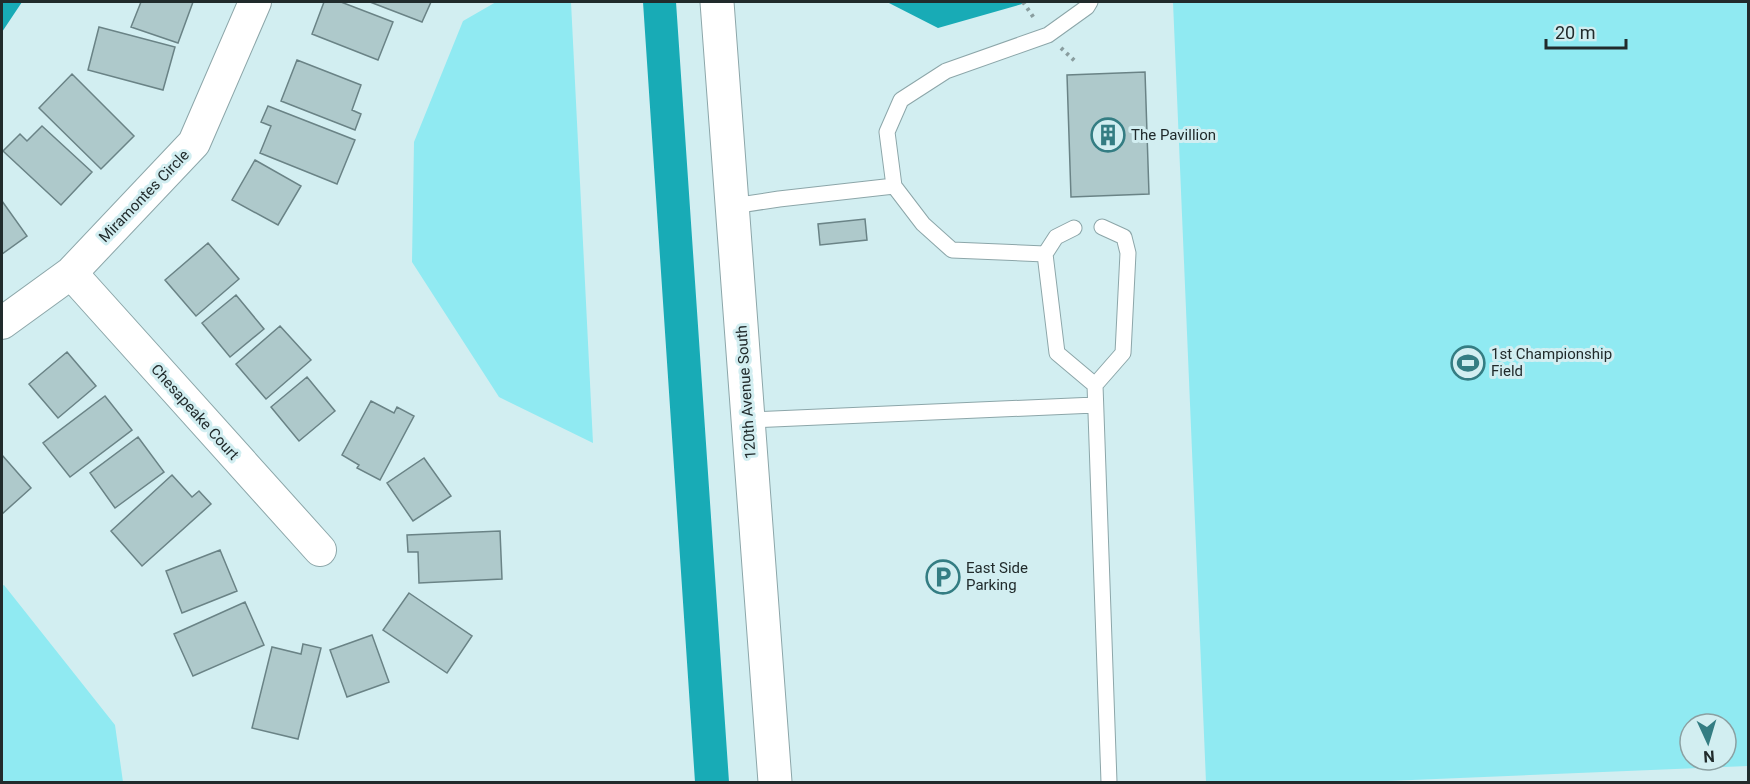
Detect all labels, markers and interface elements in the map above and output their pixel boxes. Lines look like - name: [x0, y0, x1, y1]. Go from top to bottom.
- scale bar: [1546, 12, 1626, 50]
- text: 20 m: [1555, 22, 1595, 43]
- building icon: The Pavillion: [1090, 117, 1126, 153]
- place label: The Pavillion: [1131, 126, 1216, 144]
- street label: Miramontes Circle: [95, 146, 193, 246]
- street label: 120th Avenue South: [732, 325, 760, 459]
- sports icon: 1st Championship Field: [1450, 345, 1486, 381]
- place label: 1st Championship Field: [1491, 345, 1612, 380]
- street label: Chesapeake Court: [147, 360, 243, 464]
- parking icon: East Side Parking: [925, 559, 961, 595]
- place label: East Side Parking: [966, 559, 1028, 594]
- north arrow: [1678, 712, 1738, 772]
- text: N: [1703, 747, 1715, 766]

